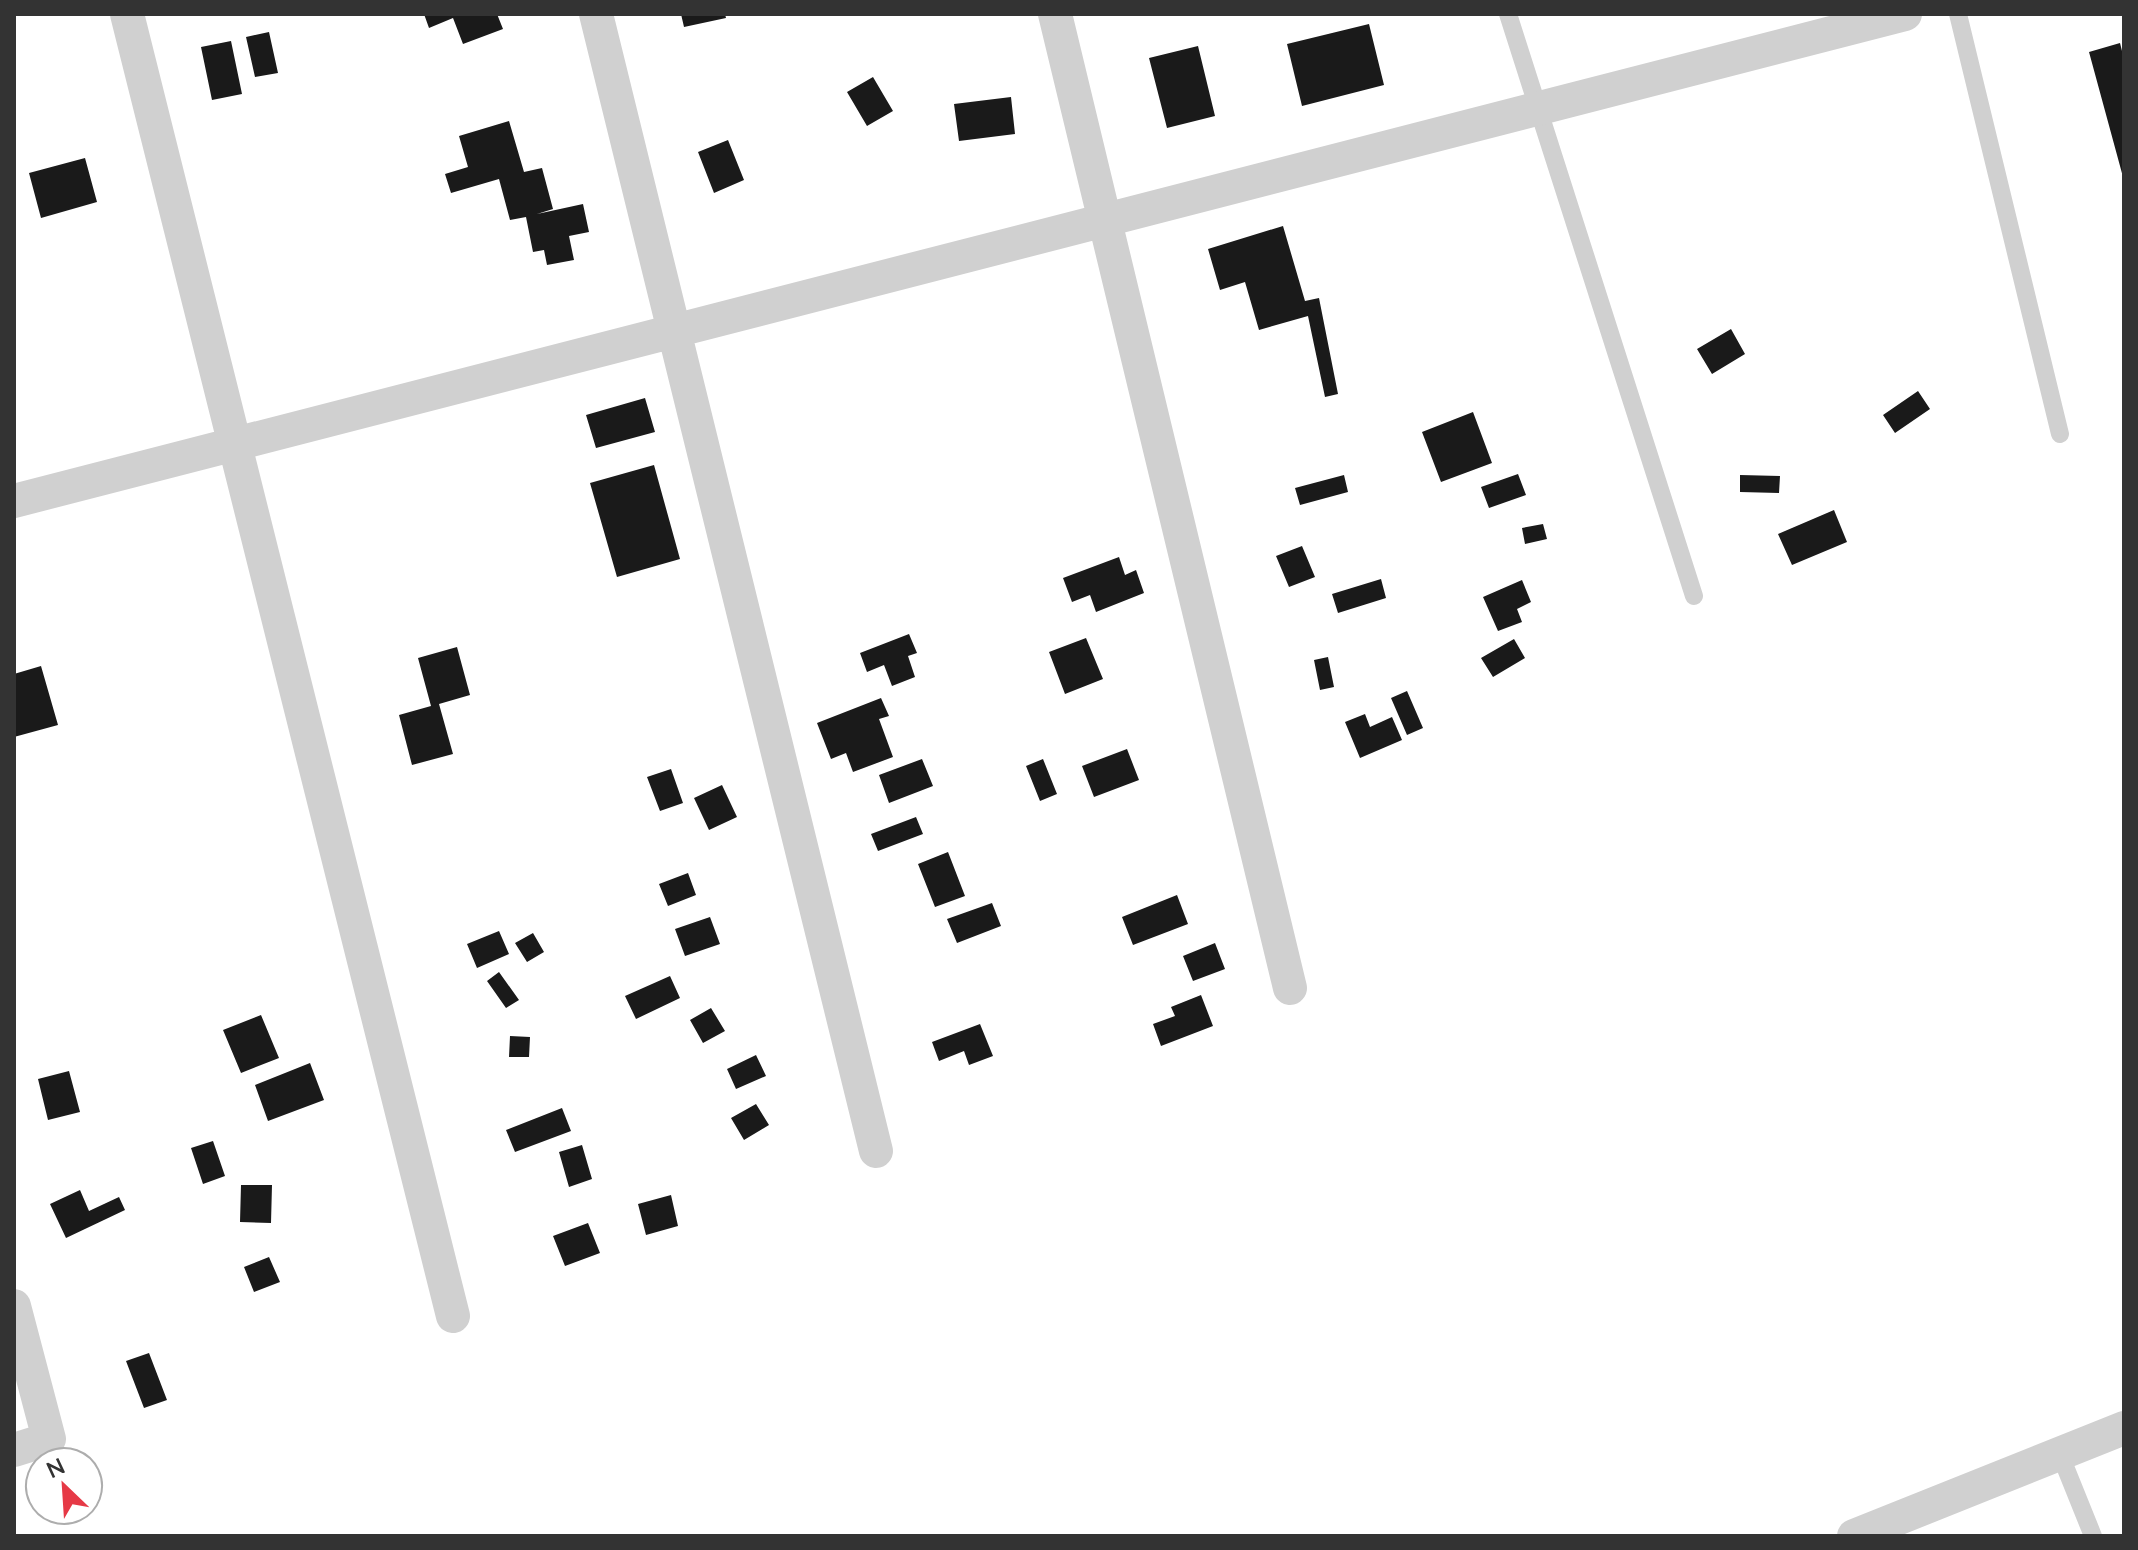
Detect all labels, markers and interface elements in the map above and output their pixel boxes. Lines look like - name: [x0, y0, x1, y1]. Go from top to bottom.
- north arrow: [24, 1446, 104, 1526]
- text: N: [42, 1452, 69, 1483]

